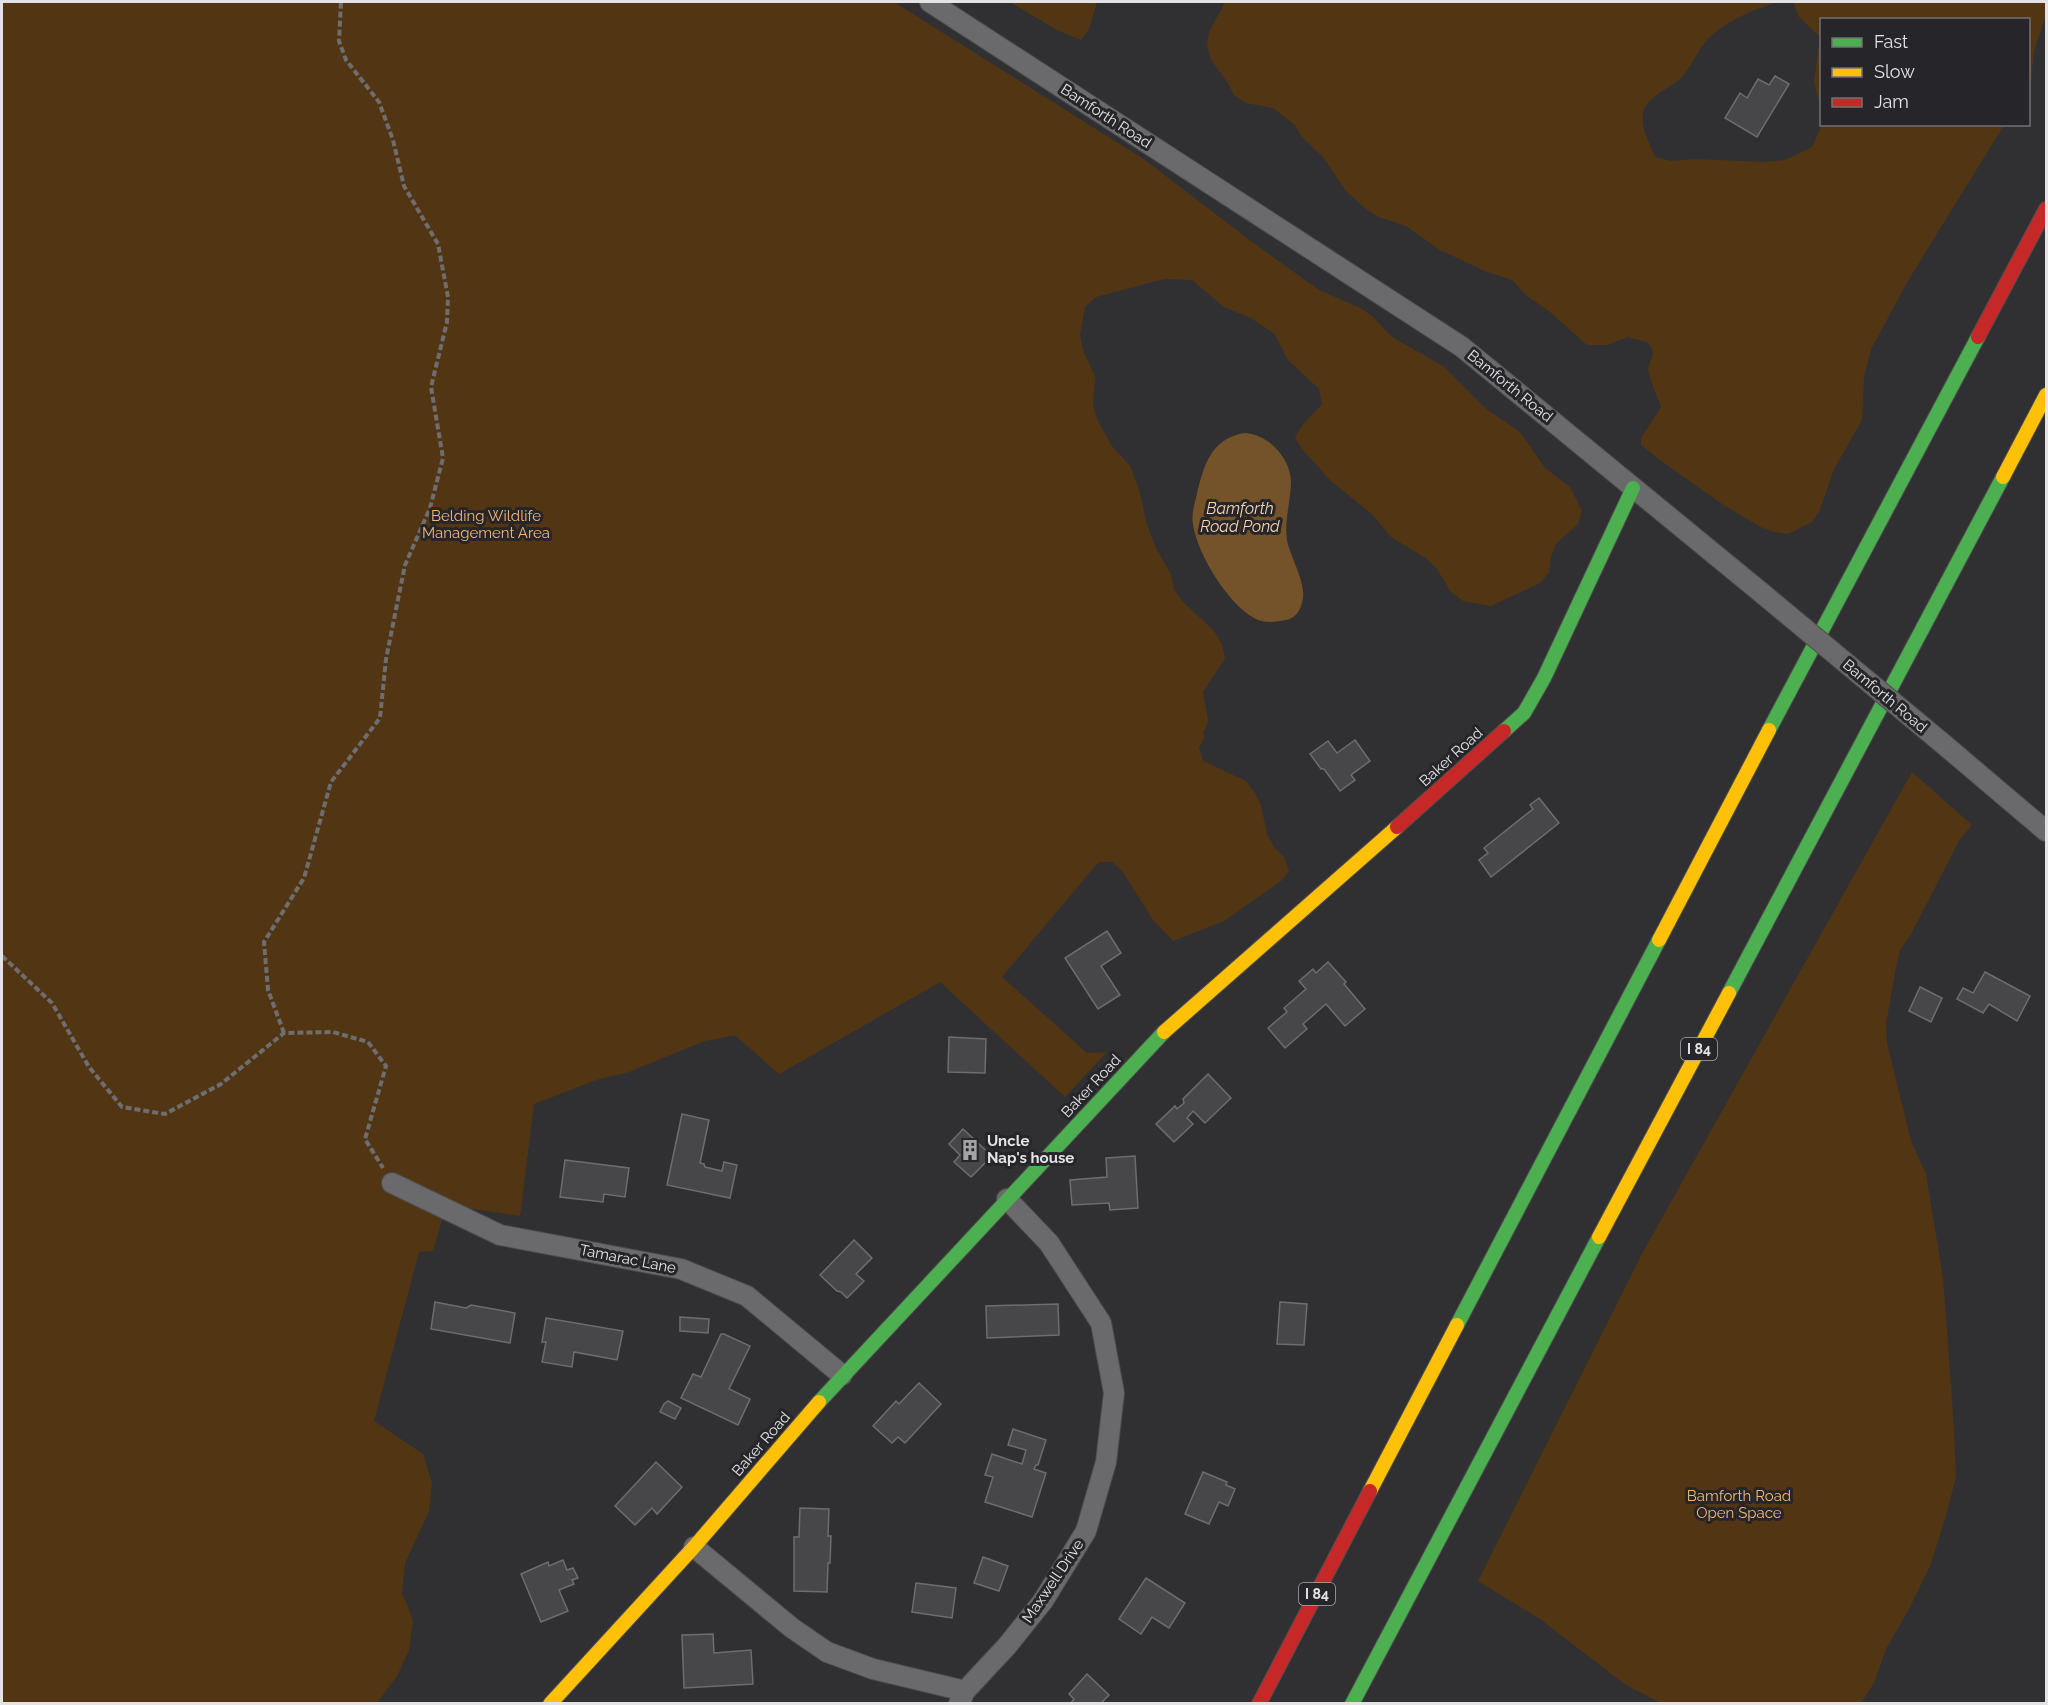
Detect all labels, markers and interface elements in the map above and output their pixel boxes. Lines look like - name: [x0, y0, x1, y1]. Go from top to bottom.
- legend: [1820, 18, 2030, 126]
- text: Fast: [1874, 31, 1908, 52]
- text: Slow: [1874, 61, 1915, 82]
- street label: Bamforth Road: [1057, 80, 1155, 152]
- text: Jam: [1874, 91, 1909, 112]
- street label: Bamforth Road: [1464, 346, 1556, 426]
- water label: Bamforth Road Pond: [1200, 499, 1280, 536]
- park label: Belding Wildlife Management Area: [422, 507, 550, 542]
- street label: Bamforth Road: [1839, 656, 1931, 736]
- street label: Baker Road: [1416, 724, 1486, 790]
- road number: I 84: [1681, 1038, 1717, 1060]
- street label: Baker Road: [1057, 1051, 1125, 1121]
- place label: Uncle Nap's house: [987, 1132, 1074, 1167]
- building icon: Uncle Nap's house: [958, 1138, 982, 1162]
- street label: Tamarac Lane: [578, 1241, 678, 1277]
- street label: Baker Road: [728, 1408, 794, 1480]
- park label: Bamforth Road Open Space: [1687, 1487, 1791, 1522]
- street label: Maxwell Drive: [1018, 1536, 1088, 1626]
- road number: I 84: [1299, 1583, 1335, 1605]

